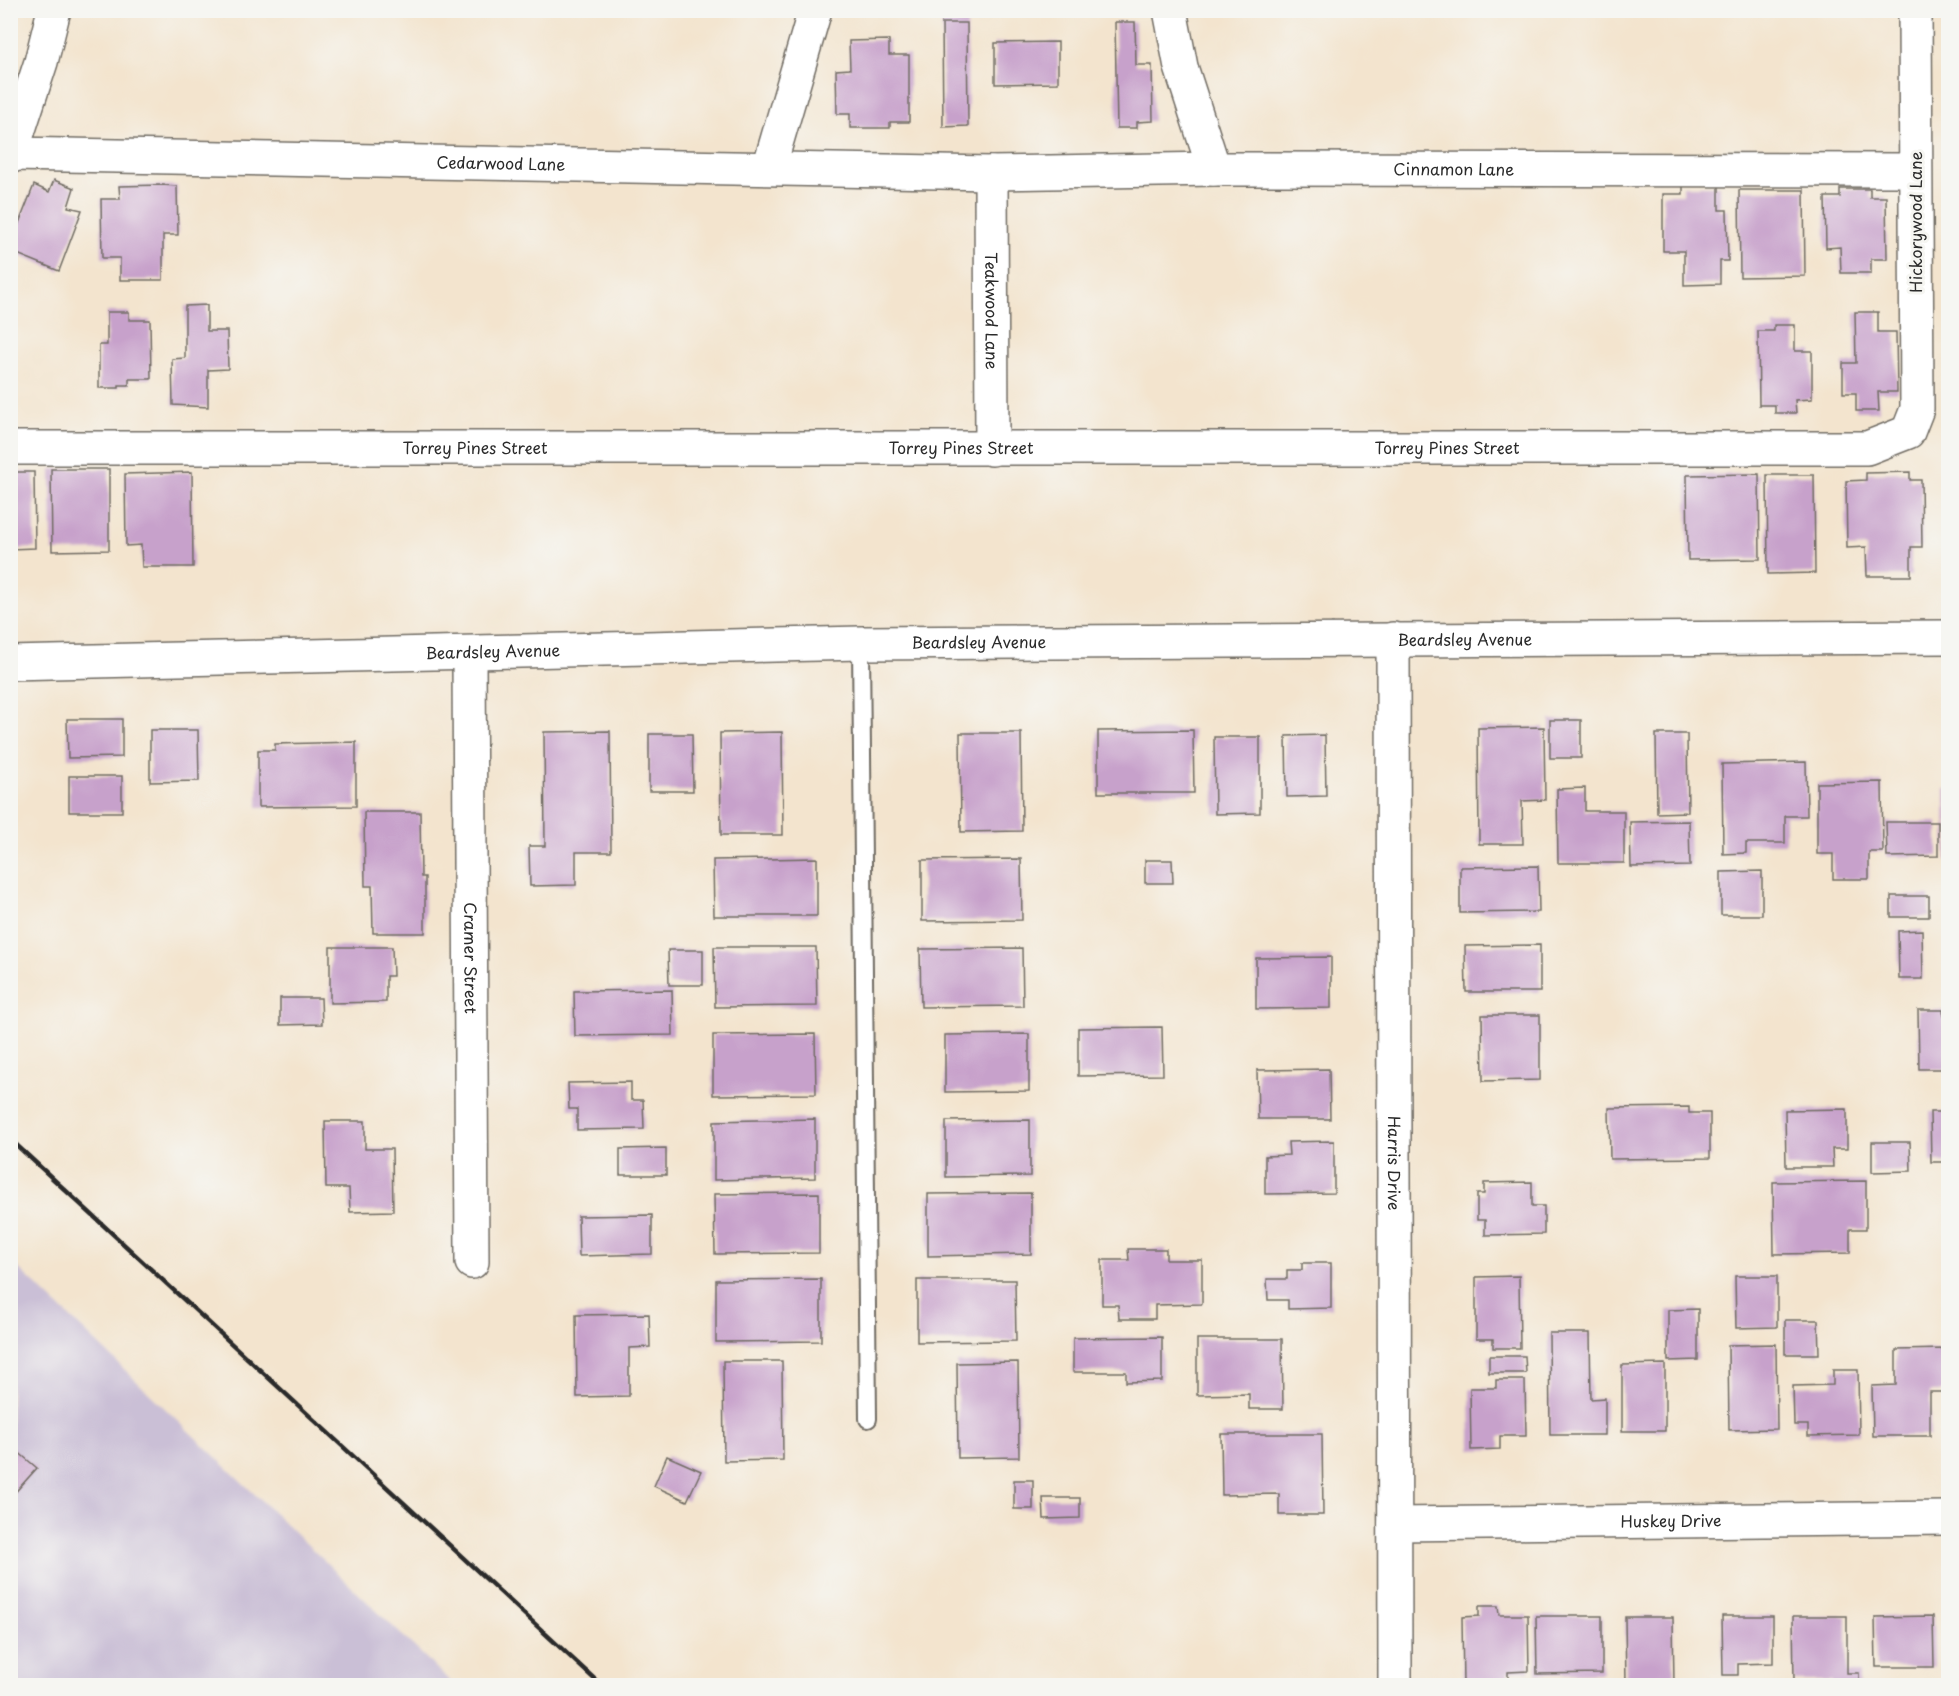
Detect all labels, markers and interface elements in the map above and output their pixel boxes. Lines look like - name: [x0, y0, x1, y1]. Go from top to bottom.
- street label: Cedarwood Lane: [436, 149, 566, 176]
- street label: Hickorywood Lane: [1903, 151, 1927, 293]
- street label: Cinnamon Lane: [1393, 156, 1514, 180]
- street label: Teakwood Lane: [980, 252, 1005, 370]
- street label: Torrey Pines Street: [402, 435, 548, 459]
- street label: Torrey Pines Street: [888, 435, 1034, 459]
- street label: Torrey Pines Street: [1374, 435, 1520, 459]
- street label: Beardsley Avenue: [1397, 626, 1532, 651]
- street label: Beardsley Avenue: [911, 629, 1046, 654]
- street label: Beardsley Avenue: [425, 637, 561, 664]
- street label: Cramer Street: [459, 902, 484, 1014]
- street label: Harris Drive: [1383, 1116, 1407, 1210]
- street label: Huskey Drive: [1620, 1507, 1722, 1533]

